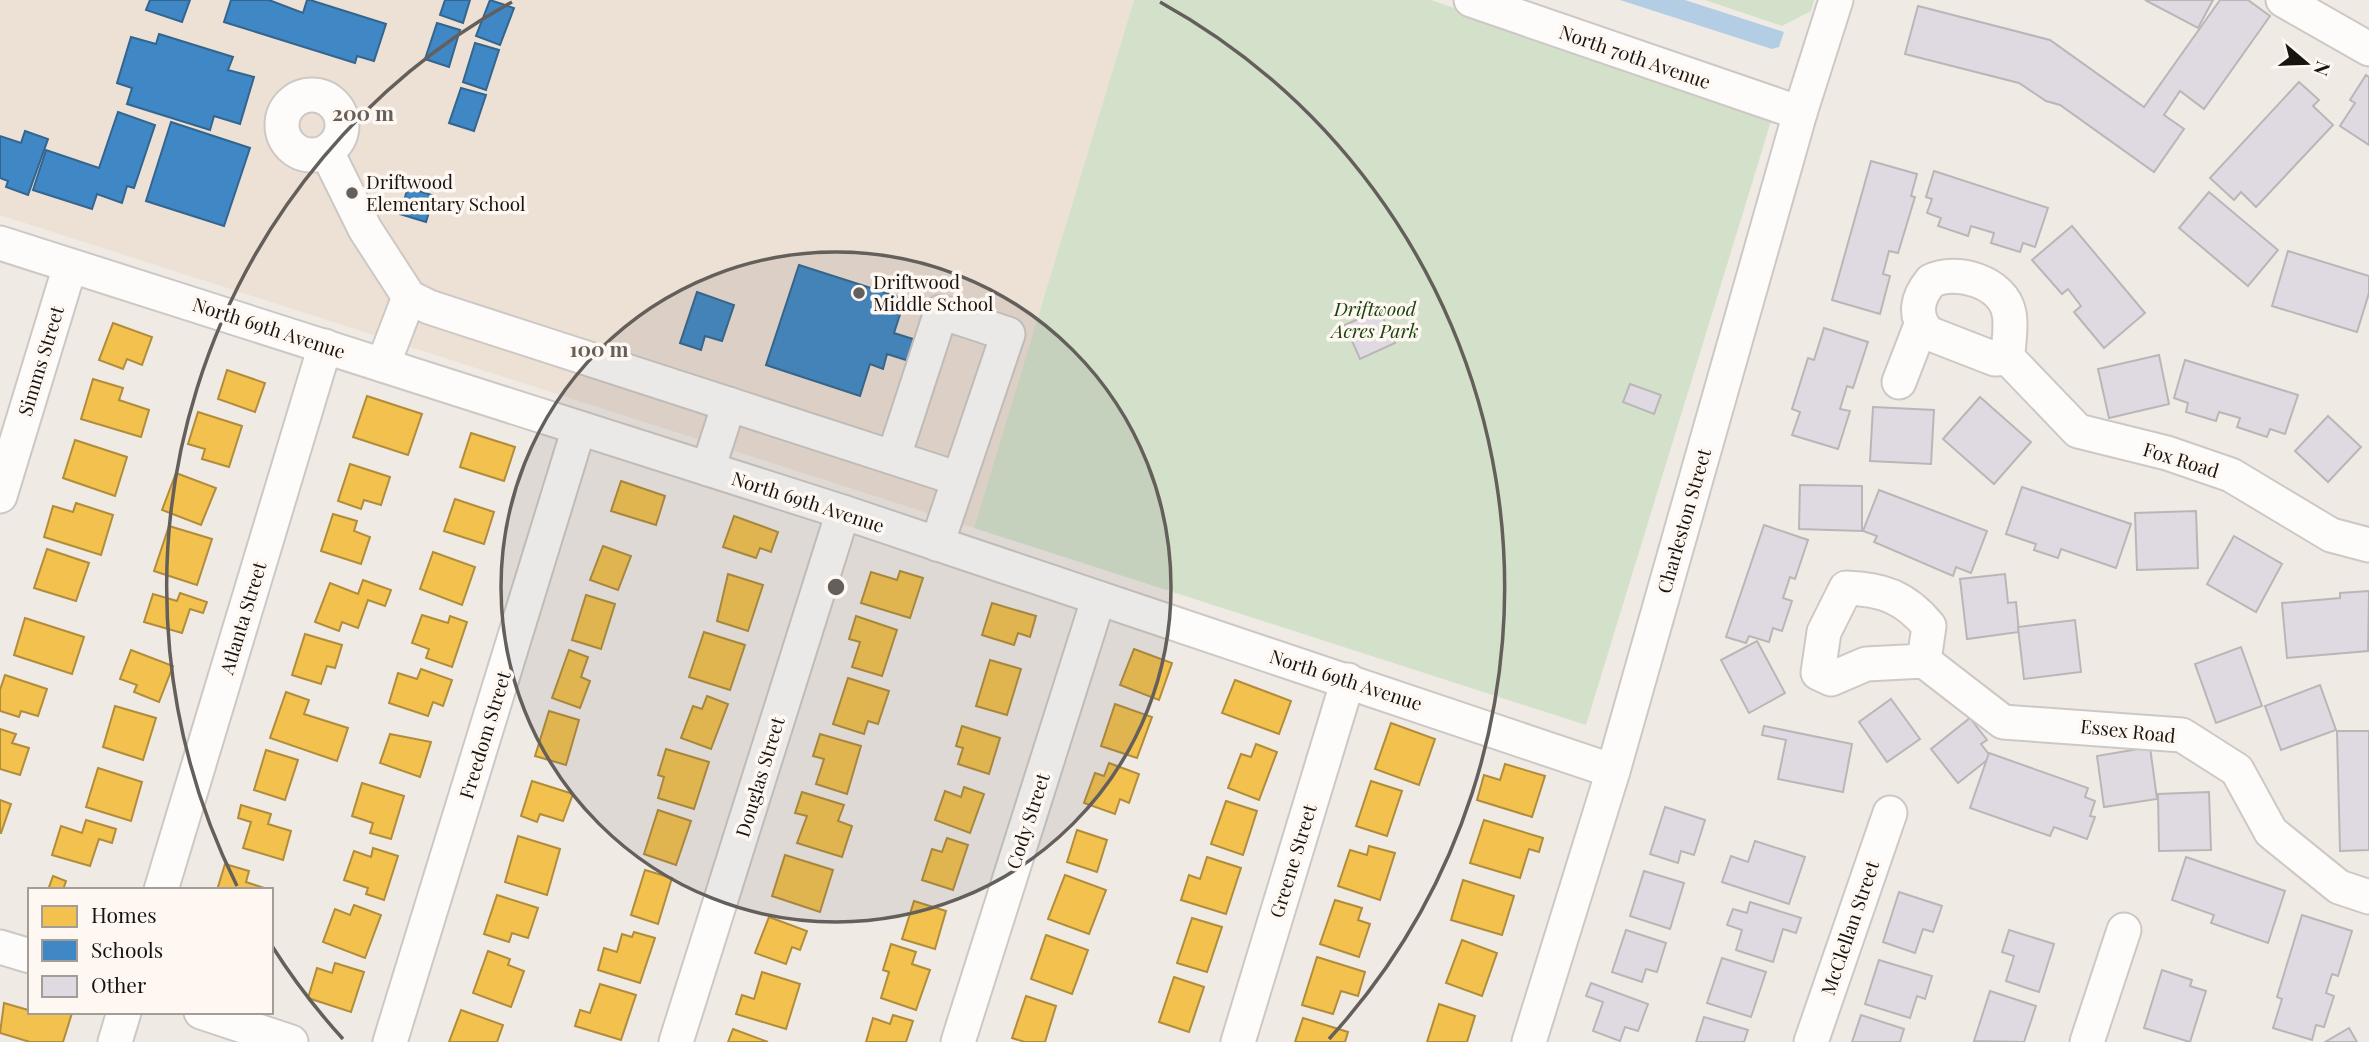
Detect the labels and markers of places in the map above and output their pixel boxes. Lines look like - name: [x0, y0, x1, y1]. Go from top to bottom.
- place label: Driftwood Elementary School: [366, 168, 526, 216]
- marker: Driftwood Elementary School: [344, 185, 360, 201]
- place label: Driftwood Middle School: [873, 268, 994, 316]
- marker: Driftwood Middle School: [851, 285, 867, 301]
- centre of rings: [824, 575, 848, 599]

